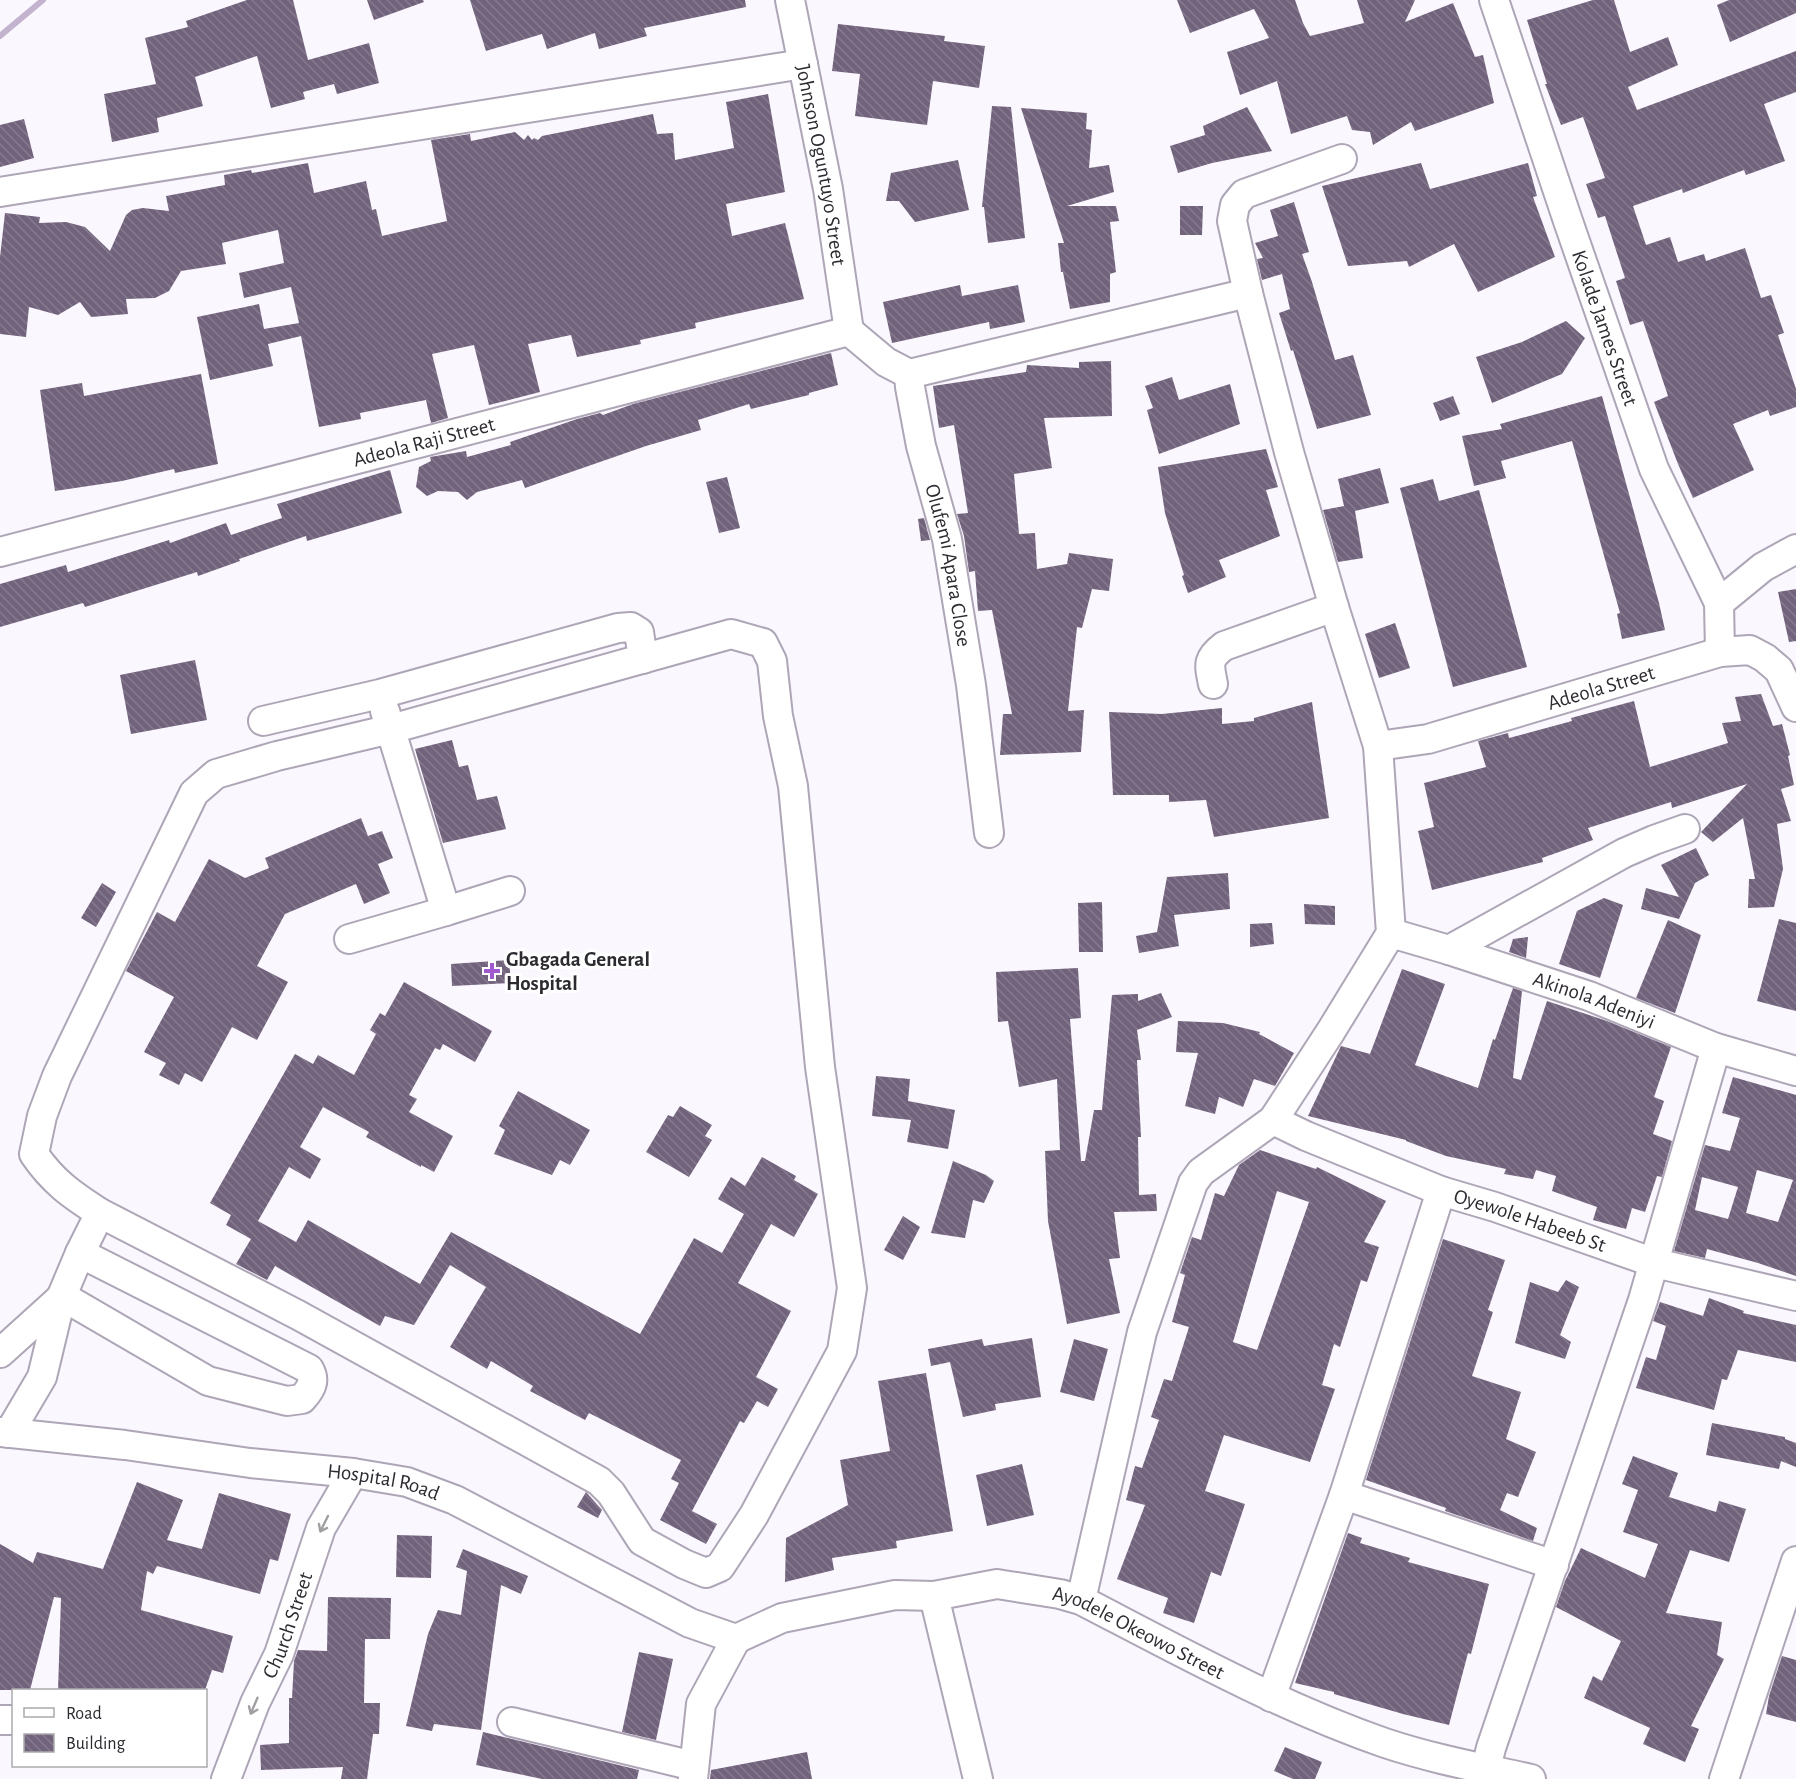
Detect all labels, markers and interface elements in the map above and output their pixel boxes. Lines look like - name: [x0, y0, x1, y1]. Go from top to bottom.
- street label: Johnson Oguntuyo Street: [793, 63, 850, 267]
- street label: Kolade James Street: [1568, 247, 1642, 408]
- street label: Adeola Raji Street: [351, 413, 497, 470]
- street label: Olufemi Apara Close: [922, 482, 975, 648]
- street label: Adeola Street: [1545, 662, 1657, 713]
- place label: Gbagada General Hospital: [506, 949, 650, 994]
- marker: Gbagada General Hospital: [483, 962, 501, 980]
- street label: Akinola Adeniyi: [1531, 968, 1658, 1032]
- street label: Oyewole Habeeb St: [1452, 1185, 1609, 1256]
- street label: Hospital Road: [326, 1460, 443, 1504]
- one-way arrow: [318, 1515, 330, 1533]
- street label: Church Street: [258, 1569, 316, 1681]
- street label: Ayodele Okeowo Street: [1051, 1582, 1228, 1683]
- legend: [12, 1689, 207, 1767]
- one-way arrow: [248, 1696, 259, 1714]
- text: Road: [66, 1705, 102, 1723]
- text: Building: [66, 1735, 126, 1753]

